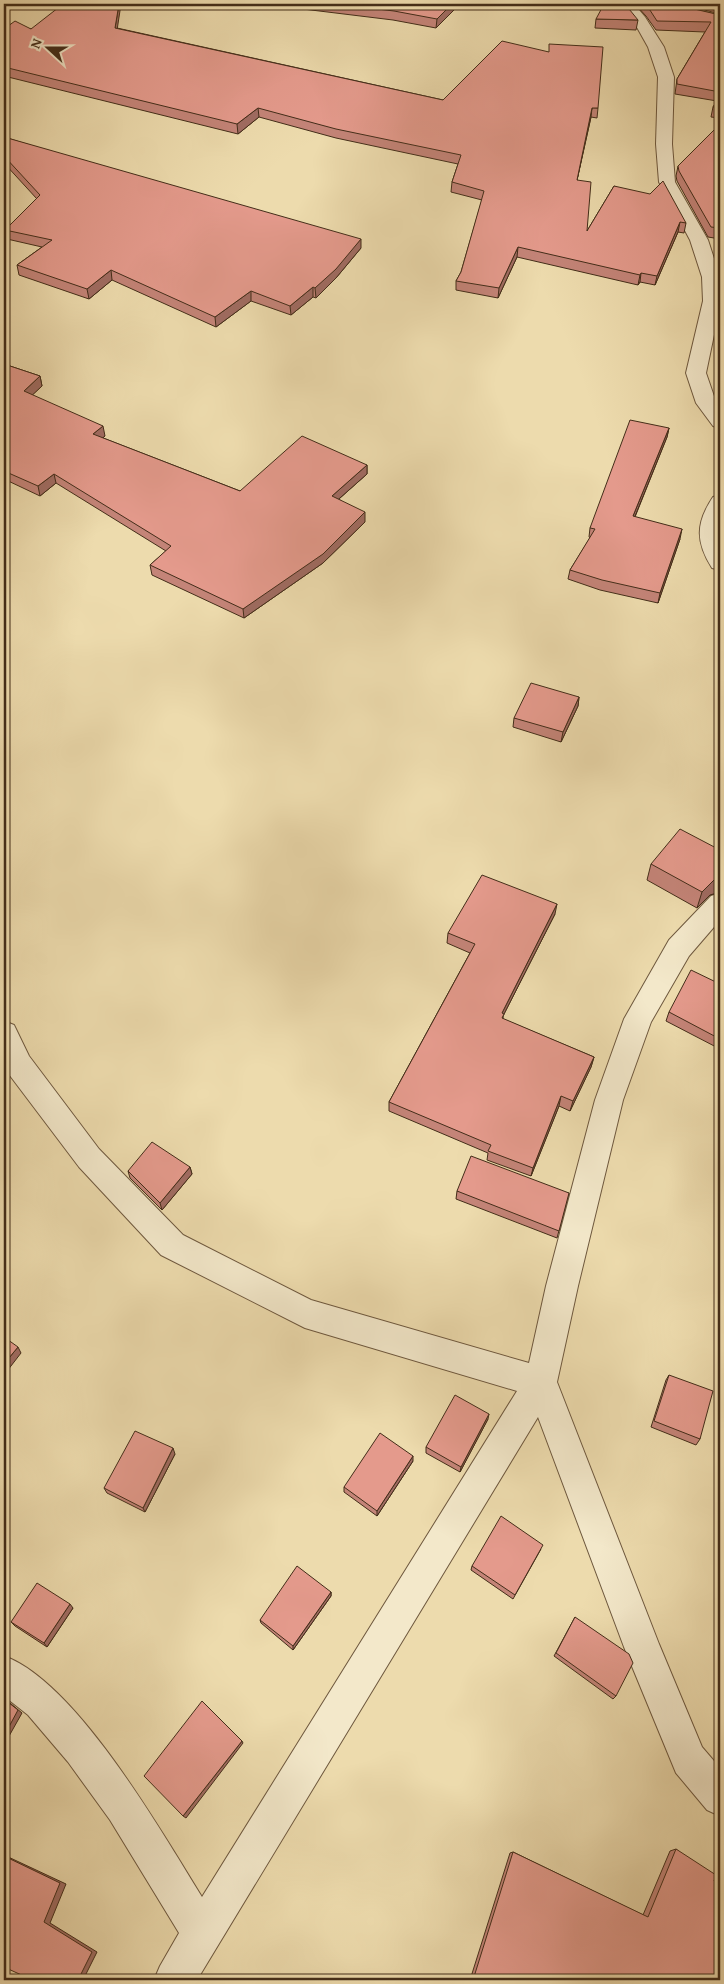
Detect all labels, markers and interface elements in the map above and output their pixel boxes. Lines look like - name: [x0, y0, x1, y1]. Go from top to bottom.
- north arrow: [22, 22, 72, 72]
- text: N: [25, 35, 47, 51]

